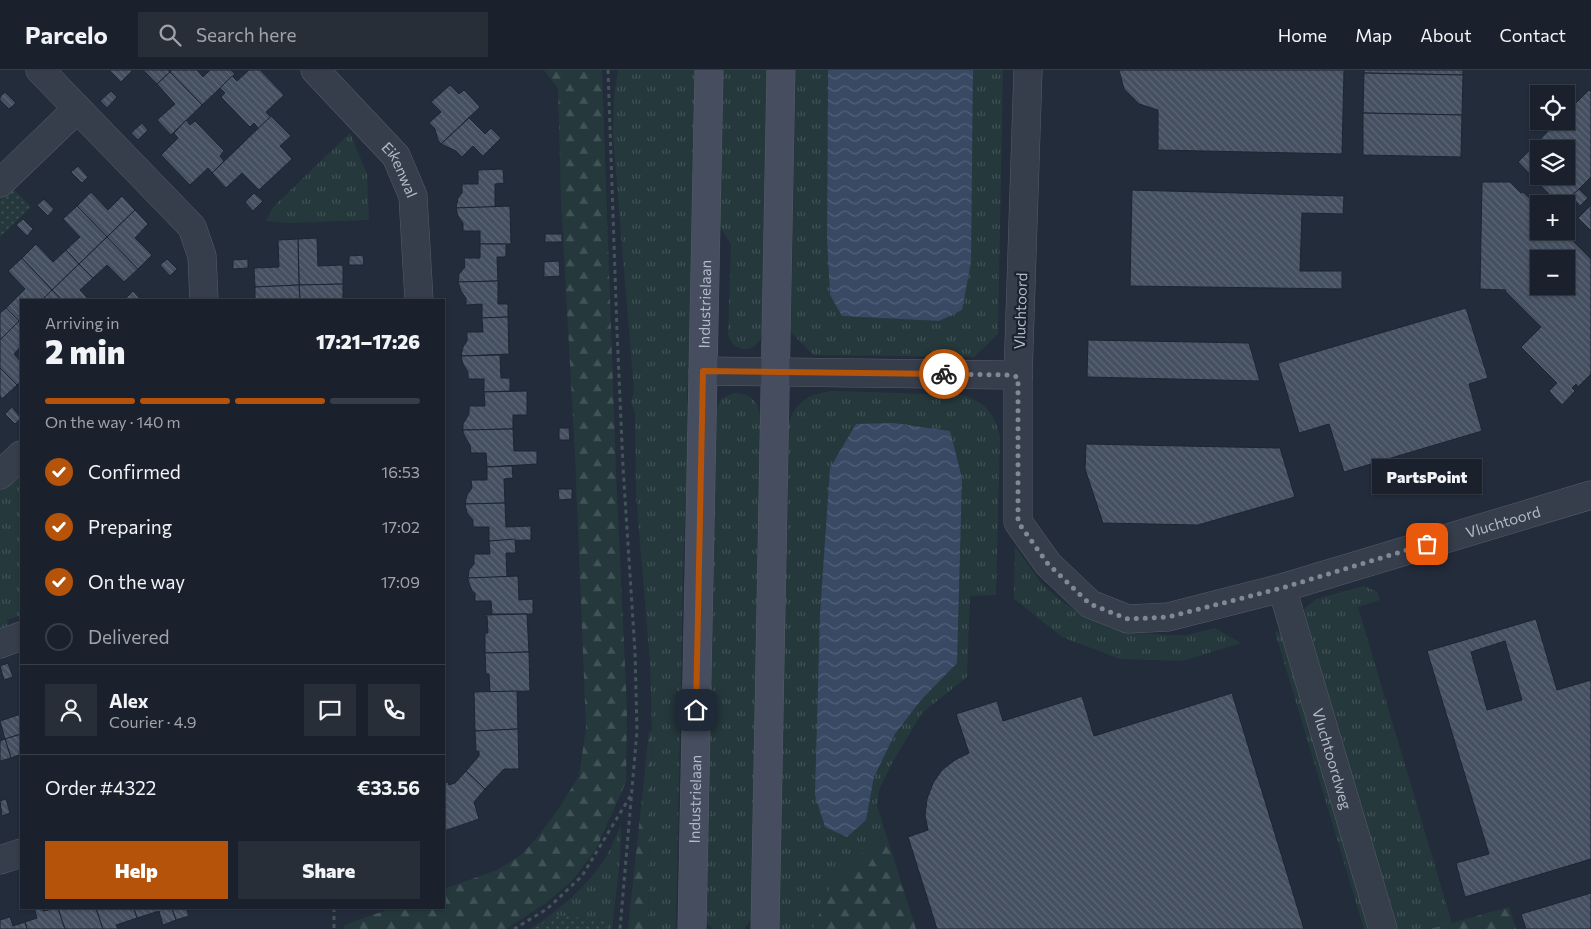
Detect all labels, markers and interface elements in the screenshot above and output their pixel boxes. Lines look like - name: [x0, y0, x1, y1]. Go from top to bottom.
- search box: [138, 12, 488, 57]
- text: Parcelo: [25, 20, 108, 49]
- icon: search: [156, 21, 184, 49]
- text: Search here: [196, 23, 296, 46]
- text: Home: [1278, 24, 1327, 46]
- text: Map: [1355, 24, 1392, 46]
- text: About: [1420, 24, 1472, 46]
- text: Contact: [1500, 24, 1566, 46]
- map controls: [1530, 85, 1575, 295]
- button: locate: [1530, 85, 1575, 130]
- street label: Eikenwal: [378, 138, 422, 200]
- button: layers: [1530, 140, 1575, 185]
- button: +: [1530, 195, 1575, 240]
- button: −: [1530, 250, 1575, 295]
- street label: Industrielaan: [694, 260, 714, 349]
- street label: Vluchtoord: [1010, 272, 1030, 350]
- text: Arriving in: [45, 313, 119, 332]
- text: 17:21–17:26: [316, 330, 420, 353]
- text: 2 min: [45, 331, 125, 371]
- courier: [919, 349, 969, 399]
- icon: bike: [930, 360, 958, 388]
- text: On the way · 140 m: [45, 412, 180, 431]
- icon: check: [45, 458, 73, 486]
- callout: PartsPoint: [1372, 459, 1482, 494]
- text: Confirmed: [88, 460, 181, 483]
- text: 16:53: [381, 462, 420, 481]
- text: PartsPoint: [1387, 467, 1467, 486]
- street label: Vluchtoord: [1463, 502, 1542, 541]
- icon: check: [45, 513, 73, 541]
- text: Preparing: [88, 515, 172, 538]
- text: 17:02: [382, 517, 420, 536]
- pin: [1406, 523, 1448, 565]
- icon: bag: [1413, 530, 1441, 558]
- icon: check: [45, 568, 73, 596]
- text: On the way: [88, 570, 185, 593]
- text: 17:09: [381, 572, 420, 591]
- text: Delivered: [88, 625, 169, 648]
- button: person: [45, 684, 97, 736]
- button: chat: [304, 684, 356, 736]
- button: phone: [368, 684, 420, 736]
- text: Alex: [109, 689, 149, 712]
- pin: [675, 689, 717, 731]
- icon: home: [682, 696, 710, 724]
- street label: Vluchtoordweg: [1309, 706, 1356, 811]
- text: Courier · 4.9: [109, 712, 196, 731]
- street label: Industrielaan: [685, 754, 704, 844]
- text: Order #4322: [45, 776, 156, 799]
- text: €33.56: [357, 776, 420, 799]
- button: Help: [45, 841, 228, 899]
- button: Share: [238, 841, 420, 899]

